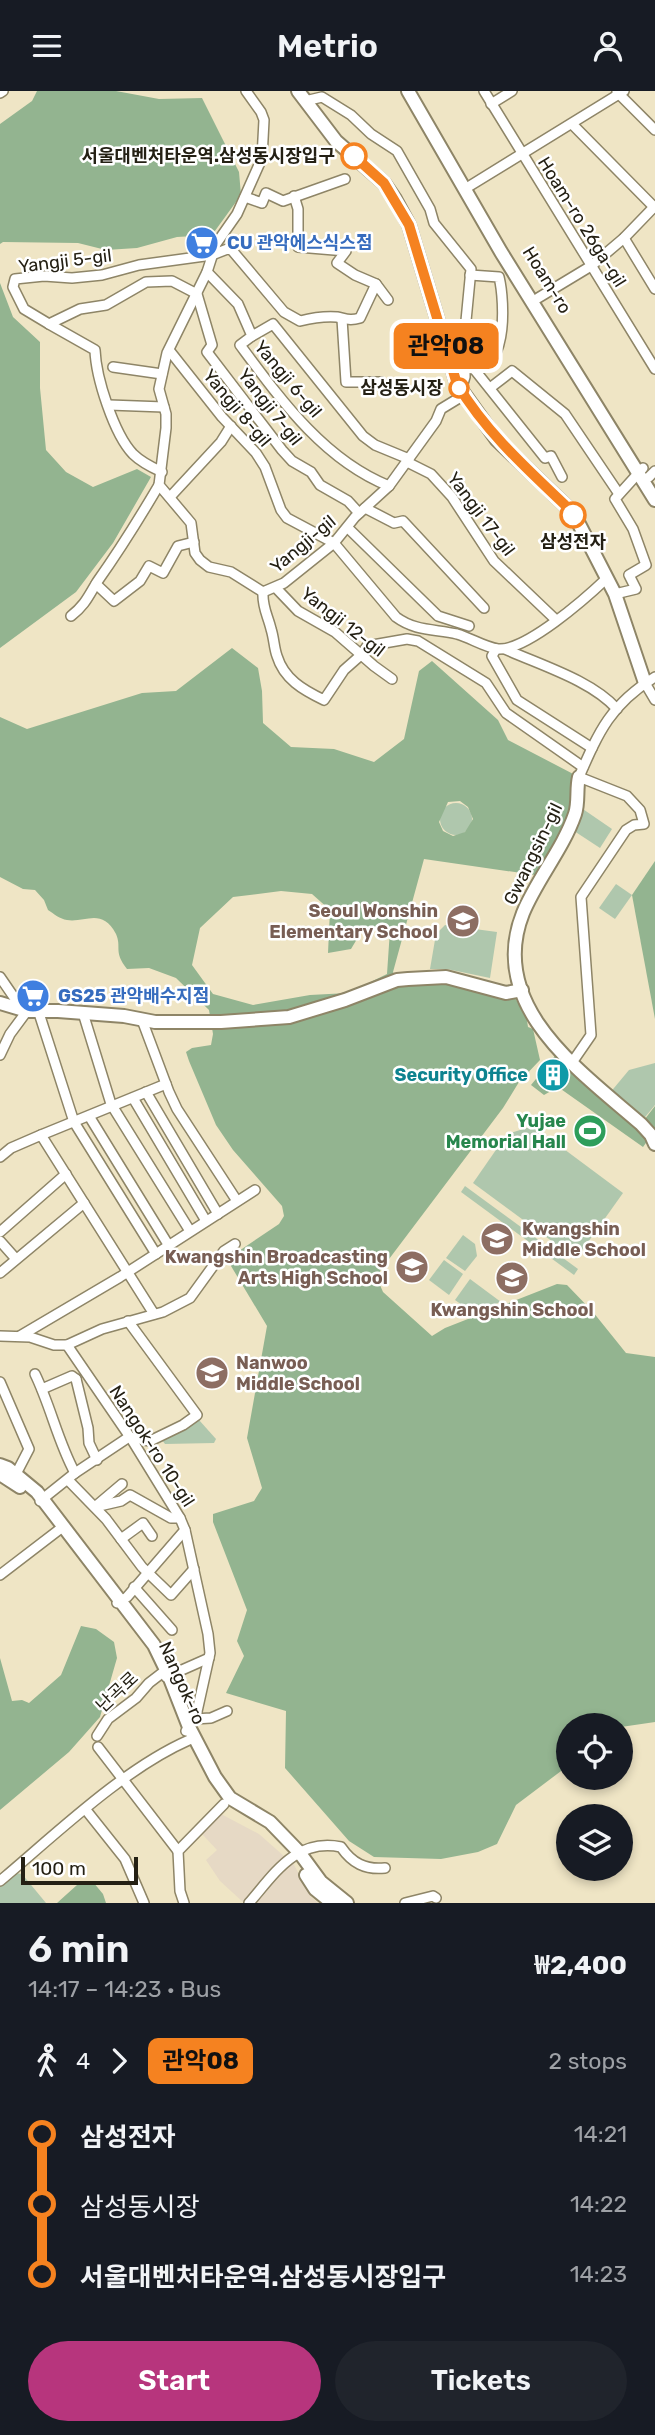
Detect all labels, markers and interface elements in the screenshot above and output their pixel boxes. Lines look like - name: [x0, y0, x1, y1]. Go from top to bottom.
- icon: menu: [28, 27, 66, 65]
- text: Metrio: [277, 27, 378, 65]
- icon: person: [589, 27, 627, 65]
- marker: 서울대벤처타운역.삼성동시장입구: [341, 143, 367, 169]
- place label: 서울대벤처타운역.삼성동시장입구: [81, 145, 335, 167]
- street label: Hoam-ro 26ga-gil: [533, 153, 631, 291]
- supermarket icon: CU 관악에스식스점: [183, 224, 221, 262]
- place label: CU 관악에스식스점: [227, 232, 372, 254]
- street label: Hoam-ro: [518, 243, 576, 317]
- street label: Yangji 5-gil: [17, 244, 113, 278]
- line badge: 관악08: [397, 323, 495, 369]
- text: 관악08: [408, 332, 484, 360]
- street label: Yangji 6-gil: [249, 336, 327, 422]
- street label: Yangji 7-gil: [233, 364, 307, 450]
- street label: Yangji 8-gil: [198, 365, 276, 451]
- place label: 삼성동시장: [360, 377, 443, 399]
- marker: 삼성동시장: [449, 378, 469, 398]
- street label: Yangji 17-gil: [442, 468, 520, 560]
- marker: 삼성전자: [560, 502, 586, 528]
- street label: Yangji-gil: [266, 510, 340, 578]
- place label: 삼성전자: [540, 531, 607, 553]
- street label: Yangji 12-gil: [296, 582, 390, 662]
- street label: Gwangsin-gil: [499, 799, 567, 909]
- place label: Seoul Wonshin Elementary School: [269, 900, 438, 943]
- school or university icon: Seoul Wonshin Elementary School: [444, 902, 482, 940]
- supermarket icon: GS25 관악배수지점: [14, 977, 52, 1015]
- place label: GS25 관악배수지점: [58, 985, 209, 1007]
- building icon: Security Office: [534, 1056, 572, 1094]
- place label: Security Office: [395, 1064, 528, 1086]
- place label: Yujae Memorial Hall: [446, 1110, 566, 1153]
- sports icon: Yujae Memorial Hall: [571, 1112, 609, 1150]
- place label: Kwangshin Middle School: [522, 1218, 646, 1261]
- school or university icon: Kwangshin Middle School: [478, 1220, 516, 1258]
- place label: Kwangshin Broadcasting Arts High School: [165, 1246, 388, 1289]
- school or university icon: Kwangshin Broadcasting Arts High School: [393, 1248, 431, 1286]
- school or university icon: Kwangshin School: [493, 1259, 531, 1297]
- place label: Kwangshin School: [430, 1299, 594, 1321]
- place label: Nanwoo Middle School: [236, 1352, 360, 1395]
- school or university icon: Nanwoo Middle School: [193, 1354, 231, 1392]
- street label: Nangok-ro 10-gil: [105, 1381, 199, 1511]
- street label: Nangok-ro: [154, 1638, 210, 1728]
- street label: 난곡로: [91, 1667, 143, 1717]
- map controls: [556, 1713, 633, 1881]
- button: locate: [556, 1713, 633, 1790]
- button: layers: [556, 1804, 633, 1881]
- scale bar: [21, 1854, 138, 1886]
- text: 100 m: [32, 1857, 86, 1880]
- text: 6 min: [28, 1926, 130, 1972]
- text: ₩2,400: [535, 1950, 627, 1981]
- text: 14:17 – 14:23 · Bus: [28, 1975, 221, 2003]
- icon: walk: [28, 2042, 66, 2080]
- icon: forward: [100, 2042, 138, 2080]
- text: 4: [76, 2047, 90, 2075]
- text: 관악08: [162, 2047, 239, 2075]
- text: 2 stops: [549, 2047, 627, 2075]
- text: 14:21: [574, 2120, 627, 2148]
- text: 삼성전자: [80, 2122, 176, 2153]
- text: 14:22: [570, 2190, 627, 2218]
- text: 삼성동시장: [80, 2192, 200, 2223]
- text: 14:23: [570, 2260, 627, 2288]
- text: 서울대벤처타운역.삼성동시장입구: [80, 2262, 446, 2293]
- button: Start: [28, 2341, 321, 2421]
- button: Tickets: [335, 2341, 627, 2421]

